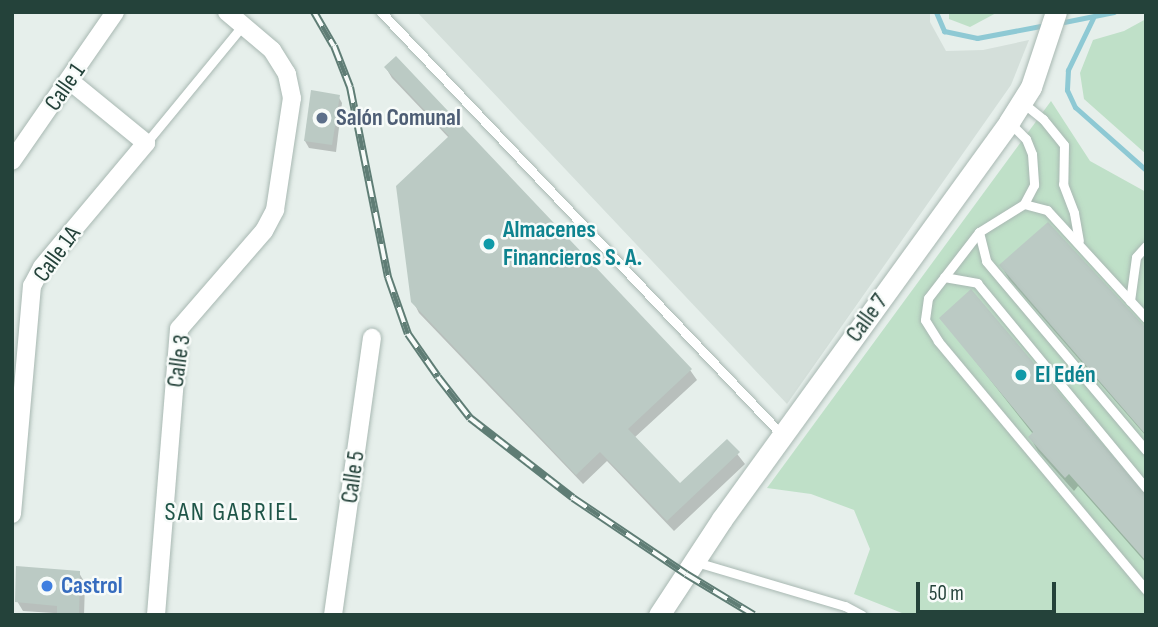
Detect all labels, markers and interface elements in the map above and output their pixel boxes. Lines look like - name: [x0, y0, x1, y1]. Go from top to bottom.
- street label: Calle 1: [39, 58, 91, 116]
- place label: Salón Comunal: [336, 104, 461, 132]
- marker: Salón Comunal: [314, 110, 330, 126]
- place label: Almacenes Financieros S. A.: [503, 216, 642, 272]
- street label: Calle 1A: [27, 221, 87, 287]
- marker: Almacenes Financieros S. A.: [481, 236, 497, 252]
- street label: Calle 7: [840, 288, 894, 348]
- street label: Calle 3: [161, 333, 197, 389]
- place label: El Edén: [1035, 361, 1096, 389]
- marker: El Edén: [1013, 367, 1029, 383]
- street label: Calle 5: [335, 449, 371, 505]
- district label: SAN GABRIEL: [166, 497, 298, 529]
- scale bar: [920, 568, 1060, 612]
- place label: Castrol: [61, 572, 122, 600]
- marker: Castrol: [39, 578, 55, 594]
- text: 50 m: [929, 581, 964, 606]

